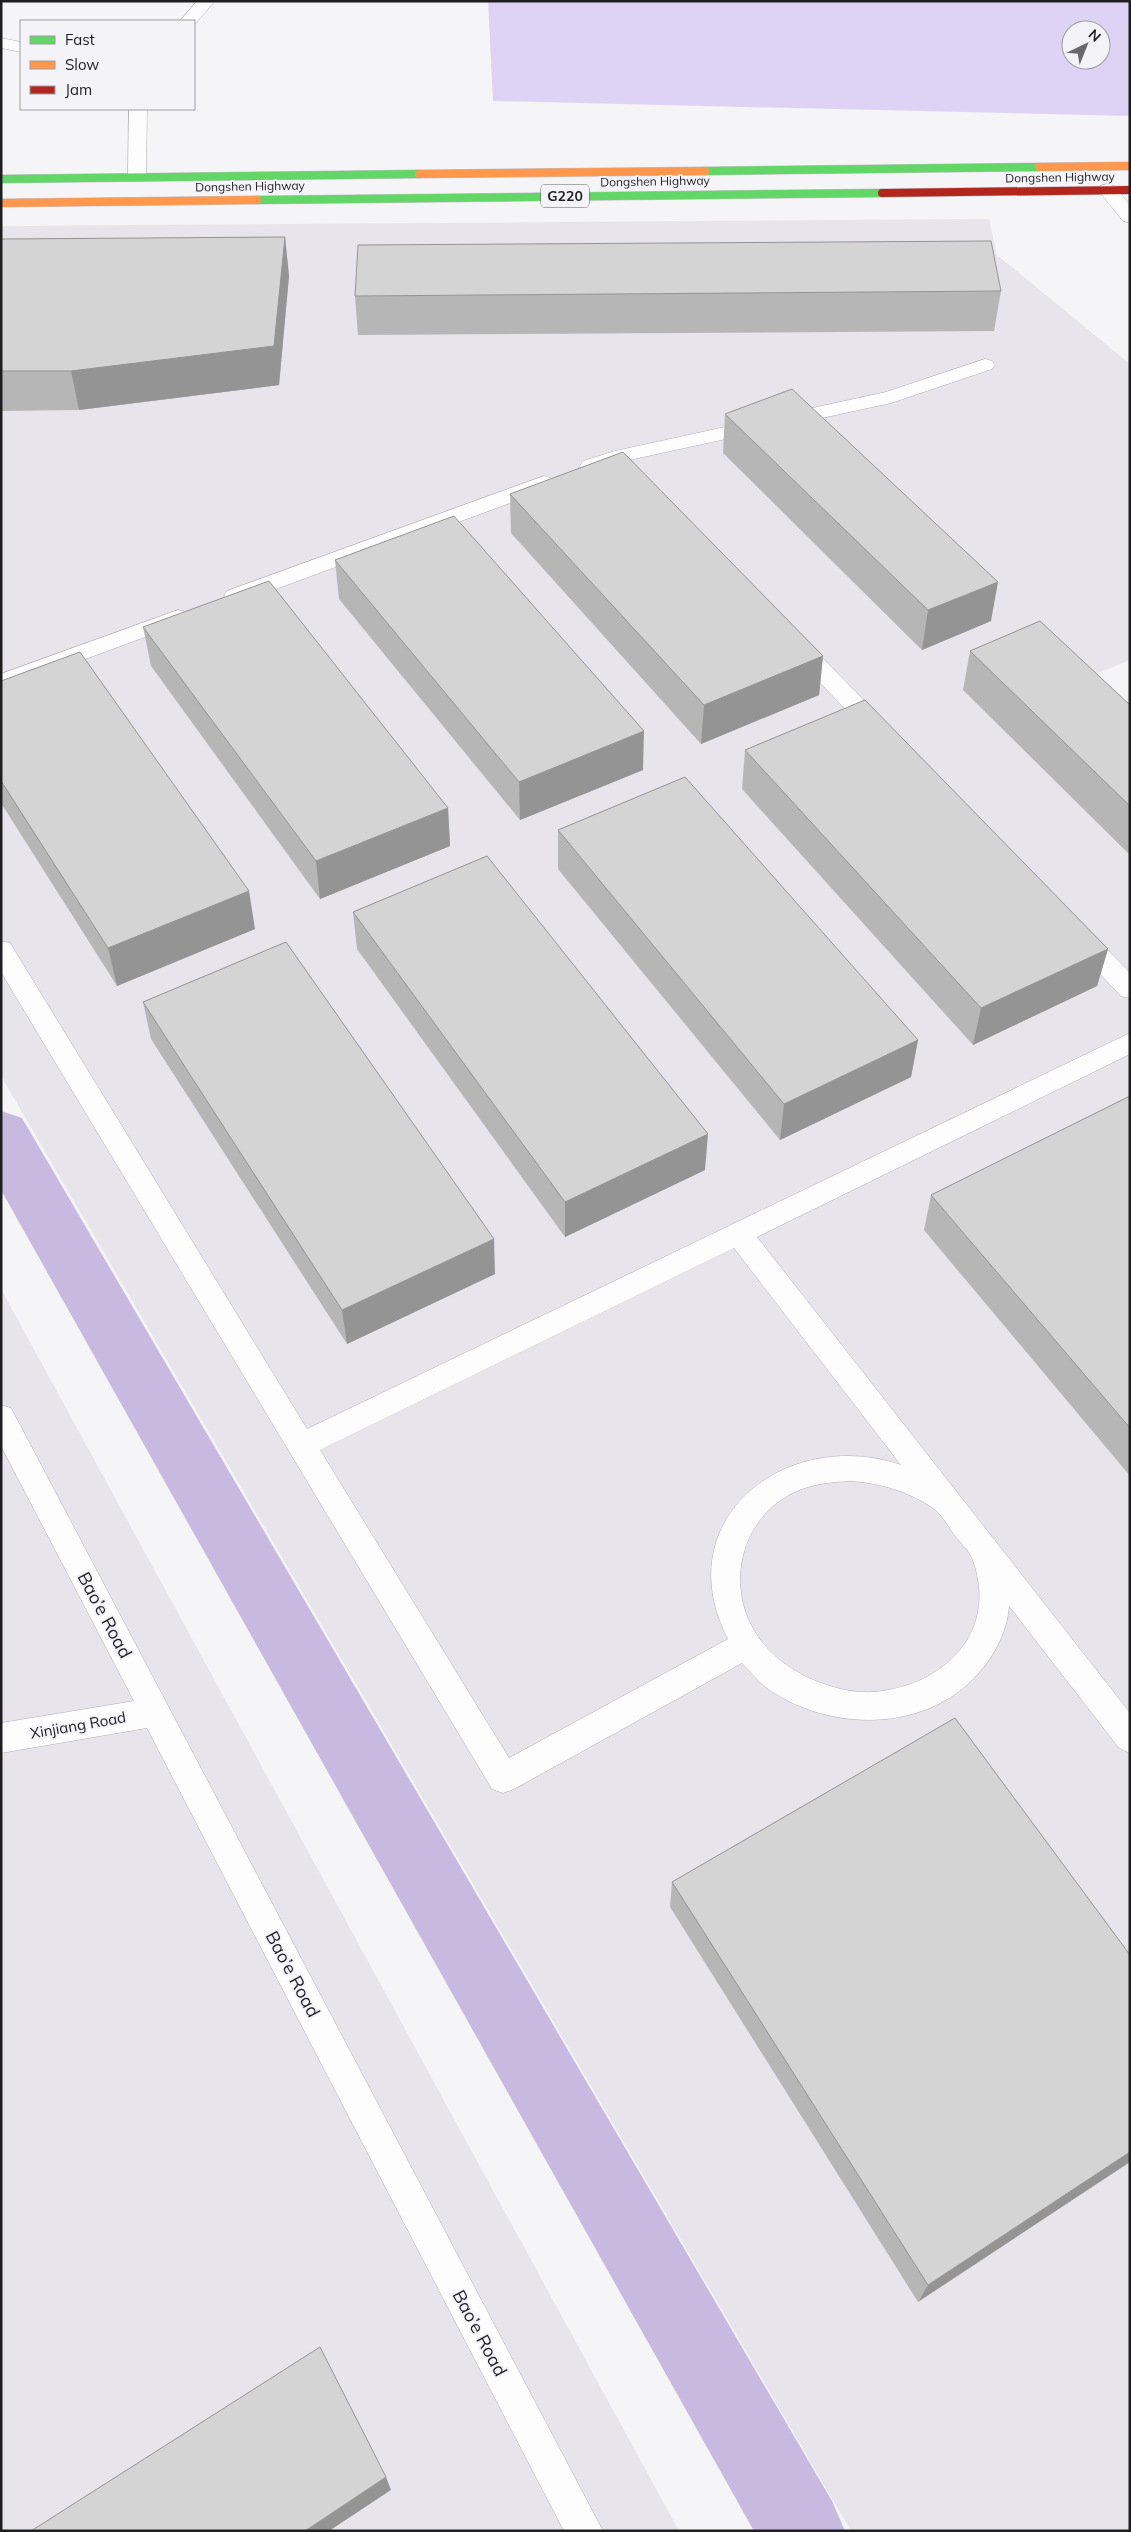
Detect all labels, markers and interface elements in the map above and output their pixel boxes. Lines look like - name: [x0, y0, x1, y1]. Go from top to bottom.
- legend: [20, 20, 195, 110]
- north arrow: [1061, 20, 1111, 70]
- text: N: [1085, 25, 1105, 46]
- text: Fast: [65, 30, 95, 49]
- text: Slow: [65, 55, 99, 74]
- text: Jam: [65, 80, 92, 99]
- street label: Dongshen Highway: [1005, 169, 1116, 185]
- street label: Dongshen Highway: [600, 173, 711, 189]
- street label: Dongshen Highway: [195, 178, 306, 194]
- road number: G220: [541, 185, 589, 208]
- street label: Bao’e Road: [73, 1568, 137, 1662]
- street label: Xinjiang Road: [29, 1707, 127, 1743]
- street label: Bao’e Road: [261, 1927, 325, 2021]
- street label: Bao’e Road: [448, 2286, 512, 2380]

